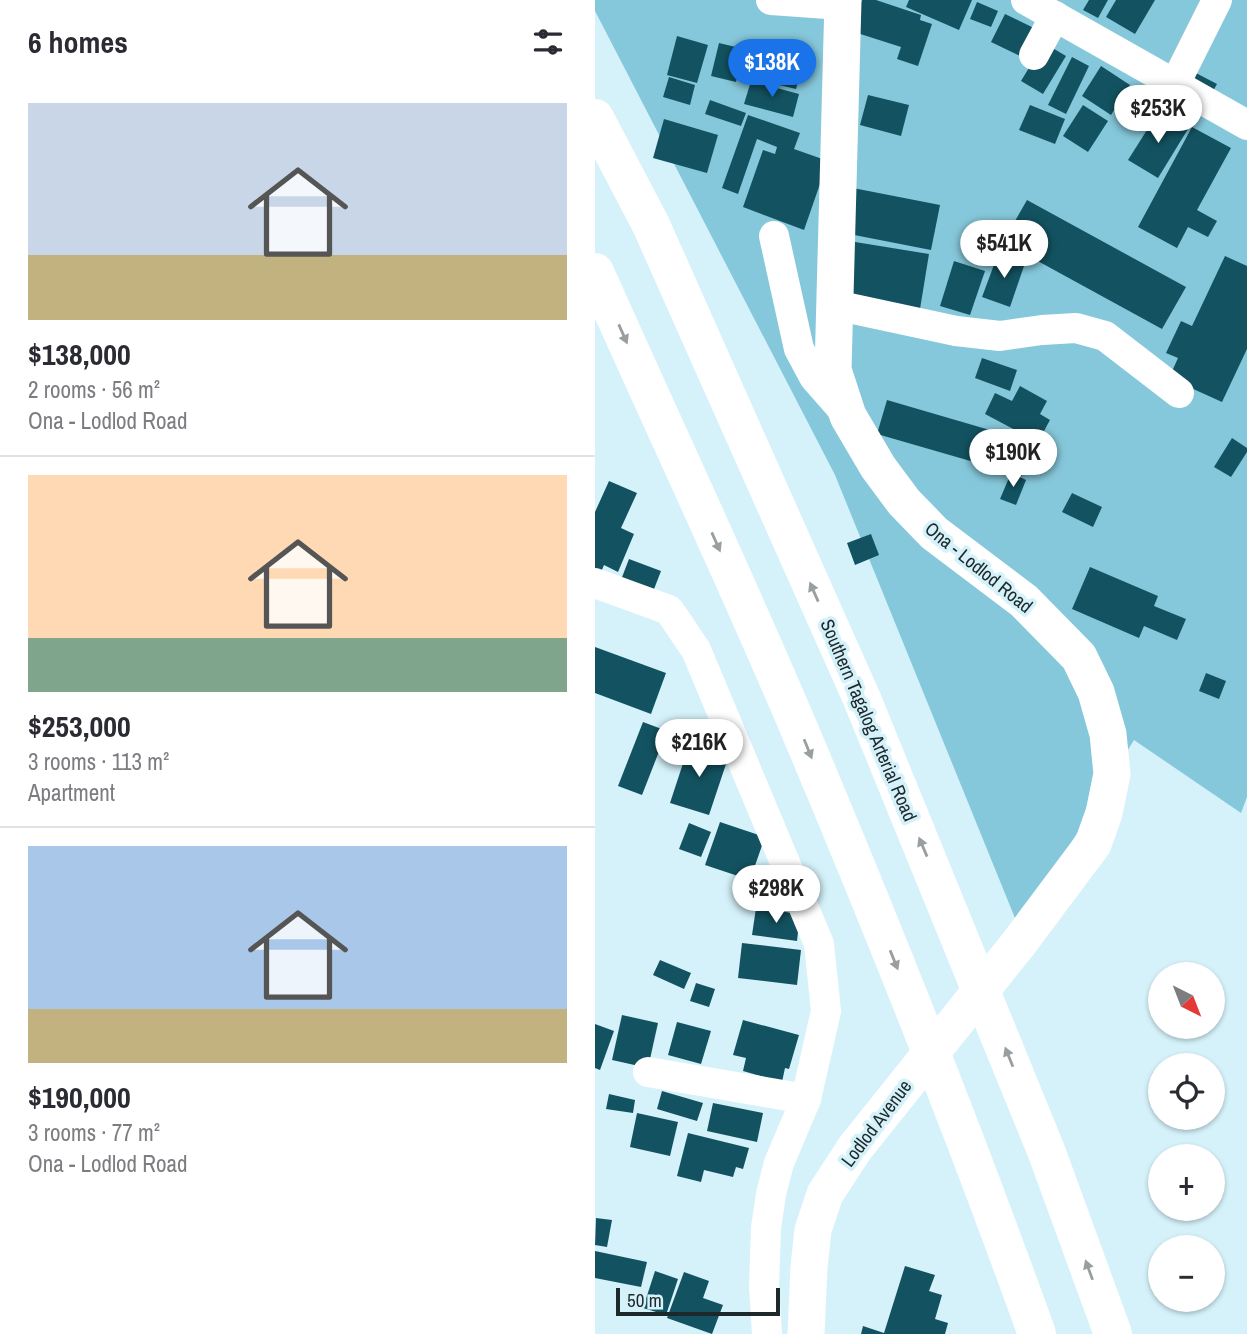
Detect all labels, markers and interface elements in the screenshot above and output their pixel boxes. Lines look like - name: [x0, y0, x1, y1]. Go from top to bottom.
- text: 6 homes: [28, 22, 128, 62]
- icon: filters: [529, 23, 567, 61]
- pin: $138K: [723, 40, 821, 99]
- text: $138K: [744, 46, 800, 77]
- pin: $253K: [1109, 86, 1207, 145]
- text: $253K: [1130, 92, 1186, 123]
- icon: home: [235, 149, 361, 275]
- pin: $541K: [955, 220, 1053, 280]
- text: $541K: [976, 227, 1032, 258]
- one-way arrow: [617, 324, 629, 344]
- text: $138,000: [28, 334, 131, 374]
- text: 2 rooms · 56 m²: [28, 374, 160, 405]
- text: Ona - Lodlod Road: [28, 405, 187, 436]
- pin: $190K: [964, 430, 1062, 489]
- text: $190K: [985, 436, 1041, 467]
- street label: Ona - Lodlod Road: [920, 515, 1038, 619]
- icon: home: [235, 521, 361, 647]
- one-way arrow: [711, 531, 722, 552]
- one-way arrow: [808, 582, 820, 602]
- street label: Southern Tagalog Arterial Road: [815, 615, 923, 825]
- text: $253,000: [28, 706, 131, 746]
- pin: $216K: [650, 720, 748, 779]
- text: $216K: [671, 726, 727, 757]
- one-way arrow: [803, 739, 814, 760]
- text: 3 rooms · 113 m²: [28, 746, 169, 777]
- text: Apartment: [28, 777, 115, 808]
- one-way arrow: [917, 836, 928, 857]
- pin: $298K: [727, 866, 825, 925]
- text: $298K: [748, 872, 804, 903]
- icon: home: [235, 892, 361, 1018]
- one-way arrow: [888, 950, 899, 971]
- north arrow: [1148, 962, 1225, 1040]
- map controls: [1148, 962, 1225, 1312]
- one-way arrow: [1004, 1046, 1015, 1067]
- button: locate: [1148, 1053, 1225, 1130]
- street label: Lodlod Avenue: [835, 1074, 917, 1172]
- text: $190,000: [28, 1077, 131, 1117]
- text: 3 rooms · 77 m²: [28, 1117, 160, 1148]
- button: +: [1148, 1144, 1225, 1221]
- text: Ona - Lodlod Road: [28, 1148, 187, 1179]
- button: −: [1148, 1235, 1225, 1312]
- one-way arrow: [1084, 1259, 1095, 1280]
- scale bar: [616, 1285, 781, 1317]
- text: 50 m: [627, 1287, 662, 1313]

